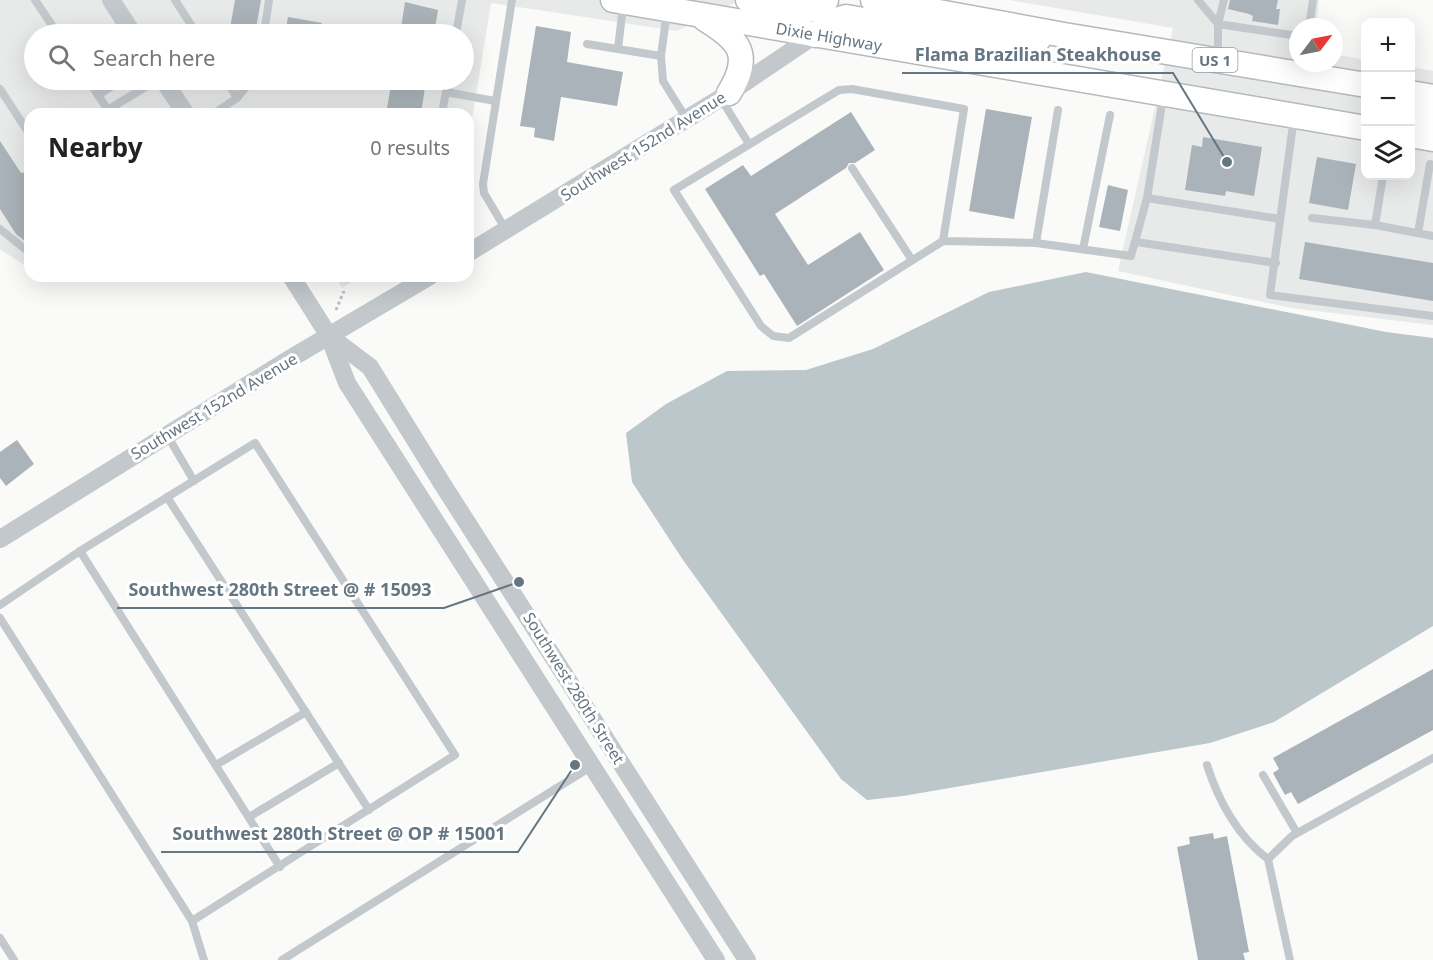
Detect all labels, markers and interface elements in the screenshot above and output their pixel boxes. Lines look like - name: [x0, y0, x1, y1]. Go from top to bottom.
- street label: Dixie Highway: [774, 17, 884, 57]
- north arrow: [1289, 18, 1343, 72]
- map controls: [1361, 18, 1415, 180]
- button: +: [1361, 18, 1415, 72]
- search box: [24, 24, 474, 90]
- callout: Flama Brazilian Steakhouse: [902, 37, 1173, 73]
- icon: search: [45, 41, 78, 74]
- text: Search here: [93, 42, 215, 72]
- text: Flama Brazilian Steakhouse: [915, 42, 1161, 66]
- road number: US 1: [1192, 48, 1238, 72]
- button: −: [1361, 72, 1415, 126]
- street label: Southwest 152nd Avenue: [556, 86, 730, 206]
- button: layers: [1361, 126, 1415, 180]
- text: Nearby: [48, 129, 143, 165]
- text: 0 results: [370, 134, 450, 161]
- street label: Southwest 152nd Avenue: [127, 347, 301, 465]
- callout: Southwest 280th Street @ # 15093: [117, 572, 444, 608]
- text: Southwest 280th Street @ # 15093: [128, 577, 432, 601]
- street label: Southwest 280th Street: [518, 608, 630, 768]
- callout: Southwest 280th Street @ OP # 15001: [161, 816, 518, 852]
- text: Southwest 280th Street @ OP # 15001: [172, 821, 506, 845]

